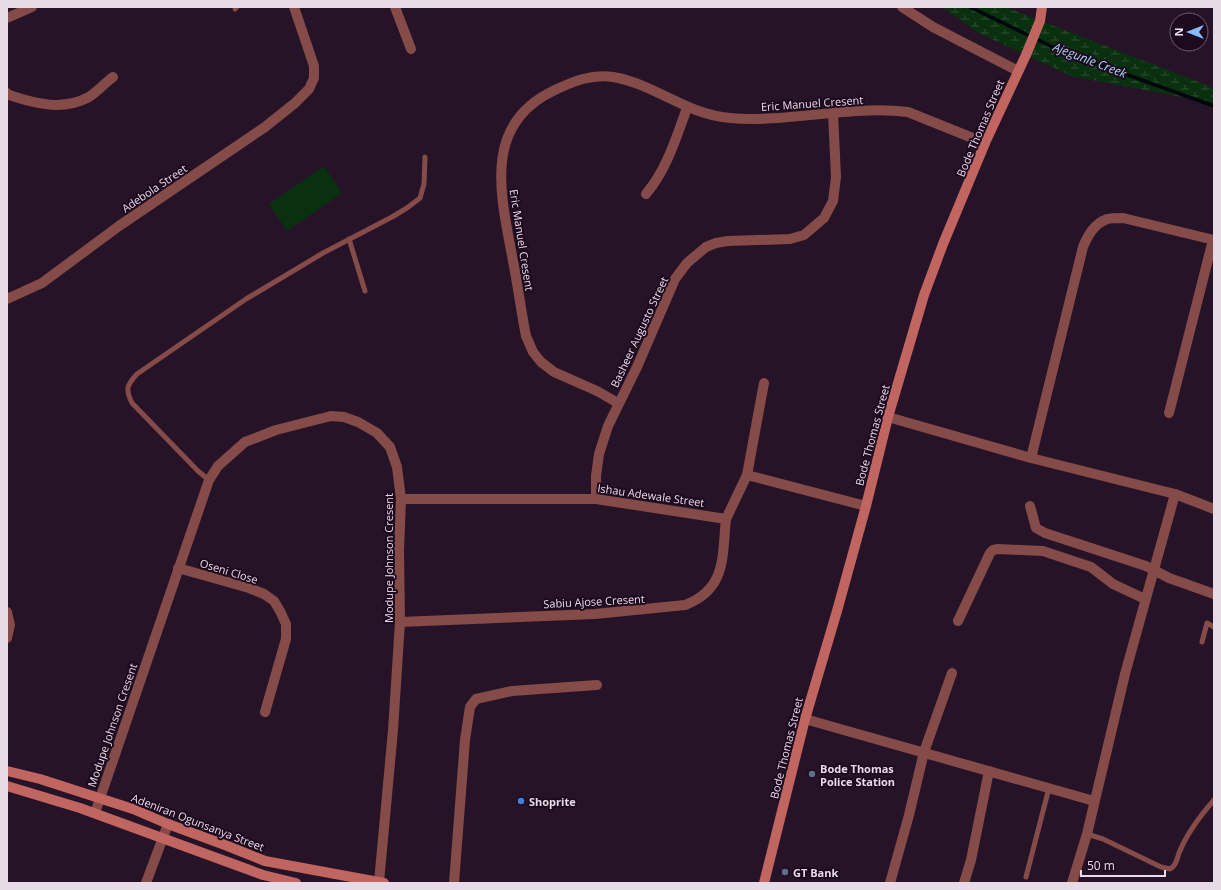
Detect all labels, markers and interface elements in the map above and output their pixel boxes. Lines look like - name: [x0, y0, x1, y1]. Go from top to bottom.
- north arrow: [1169, 12, 1209, 52]
- text: N: [1171, 28, 1186, 36]
- water label: Ajegunle Creek: [1050, 38, 1130, 82]
- street label: Bode Thomas Street: [953, 77, 1007, 179]
- street label: Eric Manuel Cresent: [760, 92, 864, 114]
- street label: Adebola Street: [118, 161, 190, 215]
- street label: Eric Manuel Cresent: [507, 188, 537, 292]
- street label: Basheer Augusto Street: [607, 274, 671, 390]
- street label: Bode Thomas Street: [851, 383, 893, 487]
- street label: Ishau Adewale Street: [597, 480, 705, 510]
- street label: Modupe Johnson Cresent: [381, 493, 396, 623]
- street label: Oseni Close: [198, 555, 260, 587]
- street label: Sabiu Ajose Cresent: [543, 591, 645, 611]
- street label: Modupe Johnson Cresent: [84, 661, 140, 789]
- street label: Bode Thomas Street: [766, 696, 806, 800]
- place label: Bode Thomas Police Station: [820, 761, 895, 789]
- marker: Bode Thomas Police Station: [807, 769, 817, 779]
- street label: Adeniran Ogunsanya Street: [130, 790, 267, 854]
- place label: Shoprite: [529, 794, 576, 809]
- marker: Shoprite: [516, 796, 526, 806]
- scale bar: [1081, 852, 1165, 878]
- text: 50 m: [1087, 857, 1115, 874]
- place label: GT Bank: [793, 865, 838, 880]
- marker: GT Bank: [780, 867, 790, 877]

